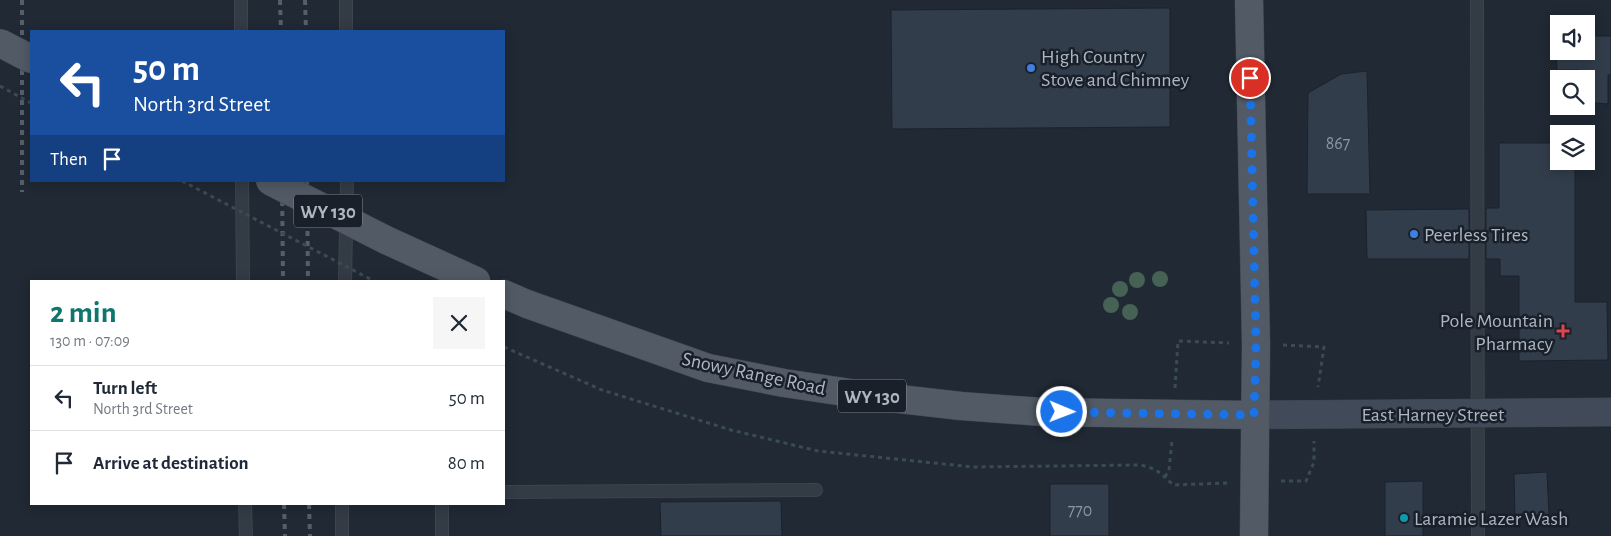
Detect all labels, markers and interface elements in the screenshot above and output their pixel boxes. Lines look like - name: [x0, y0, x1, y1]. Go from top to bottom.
- map controls: [1550, 15, 1595, 170]
- button: sound: [1550, 15, 1595, 60]
- place label: High Country Stove and Chimney: [1041, 47, 1190, 90]
- icon: left: [50, 50, 115, 115]
- text: 50 m: [133, 52, 200, 87]
- pin: [1229, 57, 1271, 99]
- marker: High Country Stove and Chimney: [1025, 62, 1037, 74]
- icon: arrive: [1236, 64, 1264, 92]
- button: search: [1550, 70, 1595, 115]
- text: North 3rd Street: [133, 93, 270, 115]
- button: layers: [1550, 125, 1595, 170]
- house number: 867: [1326, 135, 1350, 153]
- icon: arrive: [98, 145, 126, 173]
- text: Then: [50, 150, 88, 169]
- road number: WY 130: [294, 195, 362, 228]
- place label: Peerless Tires: [1424, 225, 1528, 245]
- marker: Peerless Tires: [1408, 228, 1420, 240]
- button: close: [433, 297, 485, 349]
- text: 2 min: [50, 298, 117, 328]
- place label: Pole Mountain Pharmacy: [1440, 311, 1553, 354]
- marker: Pole Mountain Pharmacy: [1557, 325, 1569, 337]
- text: 130 m · 07:09: [50, 333, 130, 349]
- street label: Snowy Range Road: [680, 349, 828, 399]
- text: Turn left: [93, 379, 157, 398]
- road number: WY 130: [838, 380, 906, 412]
- icon: left: [50, 384, 78, 412]
- position arrow: [1035, 385, 1087, 437]
- text: 50 m: [449, 389, 485, 408]
- text: North 3rd Street: [93, 401, 193, 417]
- street label: East Harney Street: [1362, 405, 1505, 425]
- icon: arrive: [50, 449, 78, 477]
- text: Arrive at destination: [93, 454, 249, 473]
- text: 80 m: [448, 454, 485, 473]
- house number: 770: [1068, 502, 1092, 520]
- place label: Laramie Lazer Wash: [1414, 509, 1568, 529]
- marker: Laramie Lazer Wash: [1398, 512, 1410, 524]

